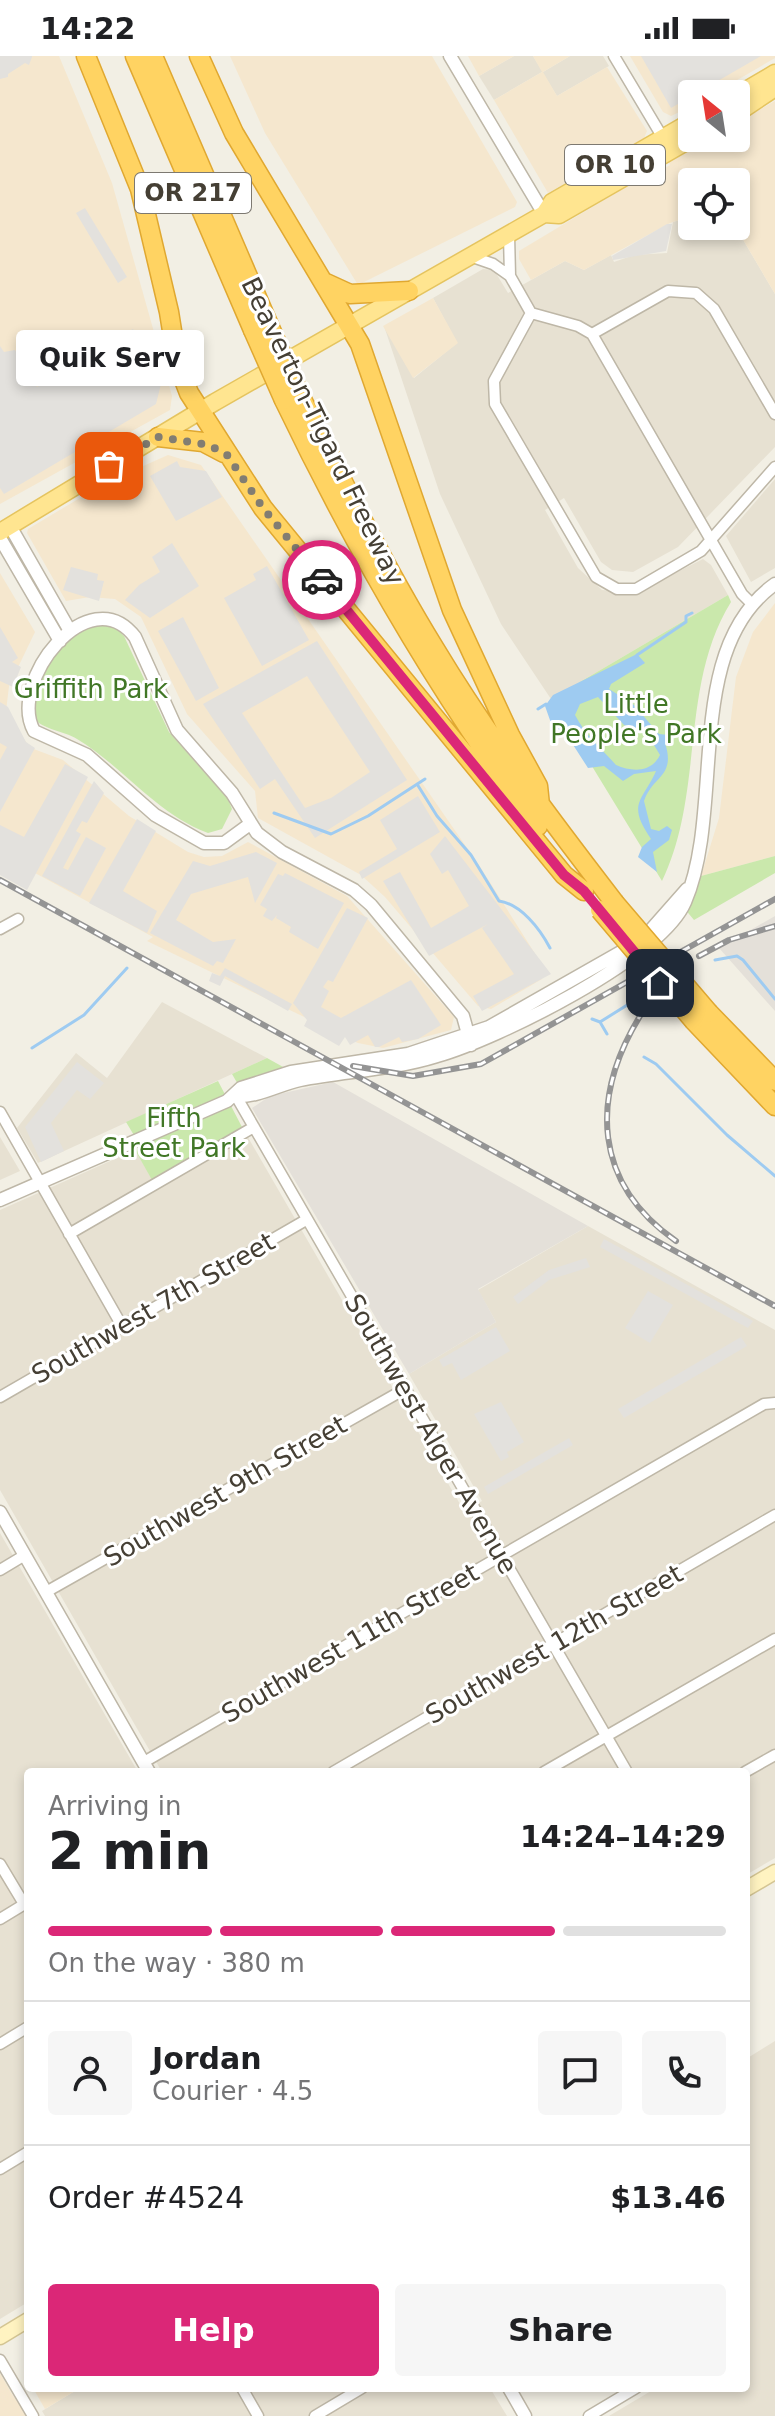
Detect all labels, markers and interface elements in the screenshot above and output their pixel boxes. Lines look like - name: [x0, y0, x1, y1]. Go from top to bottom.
- text: 14:22: [40, 11, 136, 46]
- north arrow: [678, 80, 750, 152]
- map controls: [678, 80, 750, 240]
- road number: OR 10: [565, 145, 665, 185]
- button: locate: [678, 168, 750, 240]
- road number: OR 217: [135, 173, 251, 213]
- street label: Beaverton-Tigard Freeway: [235, 272, 411, 590]
- callout: Quik Serv: [15, 330, 203, 386]
- text: Quik Serv: [39, 343, 181, 373]
- pin: [75, 432, 143, 500]
- icon: bag: [87, 444, 131, 488]
- courier: [282, 540, 362, 620]
- icon: car: [300, 558, 344, 602]
- park label: Griffith Park: [14, 674, 168, 704]
- park label: Little People's Park: [550, 689, 722, 749]
- pin: [626, 949, 694, 1017]
- icon: home: [638, 961, 682, 1005]
- park label: Fifth Street Park: [102, 1103, 246, 1163]
- street label: Southwest 7th Street: [26, 1226, 280, 1390]
- street label: Southwest Alger Avenue: [339, 1289, 523, 1579]
- street label: Southwest 9th Street: [98, 1409, 352, 1573]
- street label: Southwest 11th Street: [216, 1557, 484, 1729]
- street label: Southwest 12th Street: [420, 1558, 688, 1730]
- text: Arriving in: [48, 1791, 182, 1821]
- text: 14:24–14:29: [520, 1819, 726, 1854]
- text: 2 min: [48, 1821, 211, 1881]
- text: On the way · 380 m: [48, 1948, 305, 1978]
- button: person: [48, 2031, 132, 2115]
- button: chat: [538, 2031, 622, 2115]
- button: phone: [642, 2031, 726, 2115]
- text: Jordan: [152, 2041, 262, 2076]
- text: Courier · 4.5: [152, 2076, 313, 2106]
- text: Order #4524: [48, 2180, 244, 2215]
- text: $13.46: [610, 2180, 726, 2215]
- button: Help: [48, 2284, 379, 2376]
- button: Share: [395, 2284, 726, 2376]

